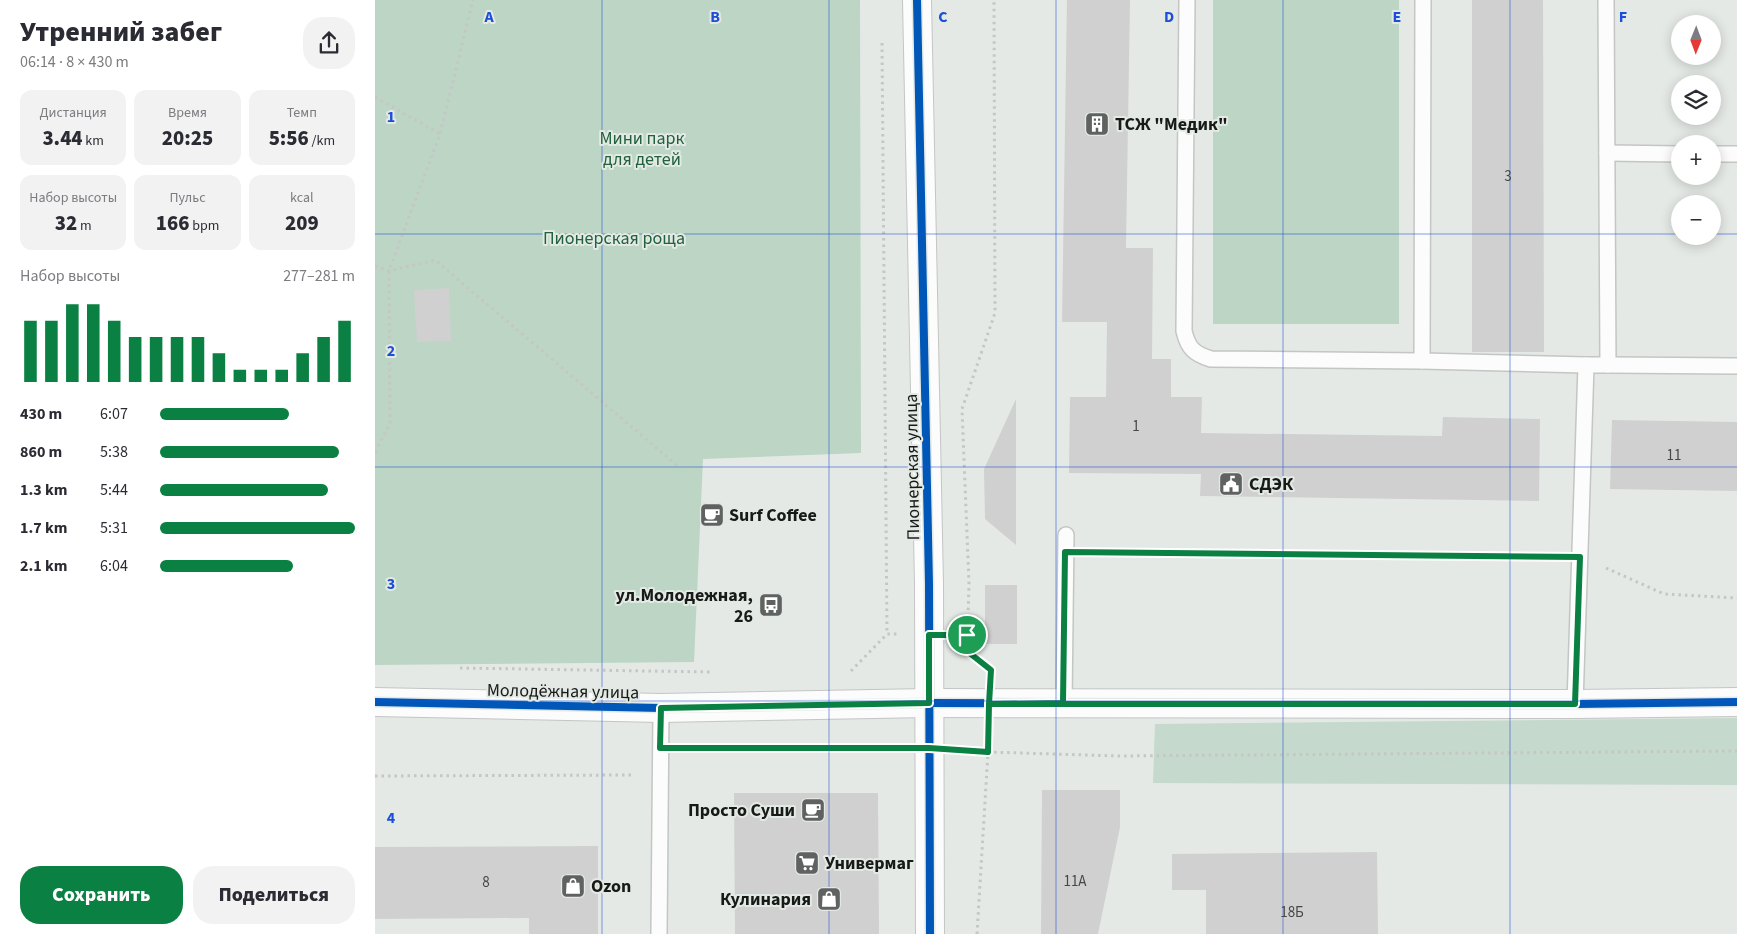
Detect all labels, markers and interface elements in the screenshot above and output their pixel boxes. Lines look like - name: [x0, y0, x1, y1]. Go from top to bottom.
- text: A: [483, 6, 494, 28]
- text: B: [710, 6, 720, 28]
- text: C: [938, 6, 948, 28]
- text: D: [1164, 6, 1174, 28]
- text: E: [1393, 6, 1401, 28]
- text: F: [1619, 6, 1627, 28]
- text: Утренний забег: [20, 12, 222, 52]
- north arrow: [1671, 15, 1721, 65]
- map controls: [1671, 15, 1721, 245]
- button: share: [303, 17, 355, 69]
- text: 06:14 · 8 × 430 m: [20, 51, 129, 73]
- button: layers: [1671, 75, 1721, 125]
- text: Дистанция: [40, 103, 107, 123]
- text: Время: [168, 103, 207, 123]
- text: Темп: [287, 103, 317, 123]
- text: 1: [387, 106, 395, 128]
- building icon: ТСЖ "Медик": [1084, 111, 1110, 137]
- place label: ТСЖ "Медик": [1115, 112, 1228, 137]
- text: 3.44: [42, 123, 83, 153]
- text: 20:25: [162, 123, 213, 153]
- text: 5:56: [269, 123, 309, 153]
- park label: Мини парк для детей: [599, 126, 685, 172]
- text: km: [83, 131, 104, 151]
- text: /km: [309, 131, 335, 151]
- button: +: [1671, 135, 1721, 185]
- house number: 3: [1504, 166, 1512, 187]
- text: Набор высоты: [29, 188, 117, 208]
- text: Пульс: [169, 188, 206, 208]
- text: kcal: [290, 188, 314, 208]
- button: −: [1671, 195, 1721, 245]
- text: 32: [55, 208, 77, 238]
- text: 166: [156, 208, 189, 238]
- text: 209: [285, 208, 319, 238]
- text: m: [77, 216, 92, 236]
- text: bpm: [189, 216, 219, 236]
- park label: Пионерская роща: [543, 226, 685, 251]
- text: Набор высоты: [20, 265, 120, 287]
- text: 277–281 m: [283, 265, 355, 287]
- text: 2: [387, 340, 395, 362]
- street label: Пионерская улица: [899, 393, 926, 541]
- text: 430 m: [20, 403, 62, 425]
- text: 6:07: [100, 403, 128, 425]
- house number: 1: [1132, 416, 1140, 437]
- text: 860 m: [20, 441, 62, 463]
- text: 5:38: [100, 441, 128, 463]
- house number: 11: [1667, 445, 1681, 466]
- public building icon: СДЭК: [1218, 471, 1244, 497]
- place label: СДЭК: [1249, 472, 1294, 497]
- text: 1.3 km: [20, 479, 67, 501]
- text: 5:44: [100, 479, 128, 501]
- cafe icon: Surf Coffee: [699, 502, 725, 528]
- place label: Surf Coffee: [729, 503, 817, 528]
- text: 1.7 km: [20, 517, 67, 539]
- text: 5:31: [100, 517, 128, 539]
- text: 2.1 km: [20, 555, 67, 577]
- text: 6:04: [100, 555, 128, 577]
- text: 3: [387, 573, 395, 595]
- place label: ул.Молодежная, 26: [616, 583, 753, 629]
- bus stop icon: ул.Молодежная, 26: [758, 592, 784, 618]
- pin: [946, 614, 988, 656]
- icon: arrive: [953, 621, 981, 649]
- street label: Молодёжная улица: [487, 678, 639, 705]
- cafe icon: Просто Суши: [800, 797, 826, 823]
- place label: Просто Суши: [688, 798, 795, 823]
- text: 4: [387, 807, 396, 829]
- supermarket icon: Универмаг: [794, 850, 820, 876]
- place label: Универмаг: [825, 851, 914, 876]
- button: Сохранить: [20, 866, 183, 924]
- button: Поделиться: [193, 866, 355, 924]
- house number: 11А: [1063, 871, 1087, 892]
- house number: 8: [482, 872, 490, 893]
- shop icon: Ozon: [560, 873, 586, 899]
- place label: Ozon: [591, 874, 631, 899]
- shop icon: Кулинария: [816, 886, 842, 912]
- place label: Кулинария: [720, 887, 811, 912]
- house number: 18Б: [1280, 902, 1304, 923]

